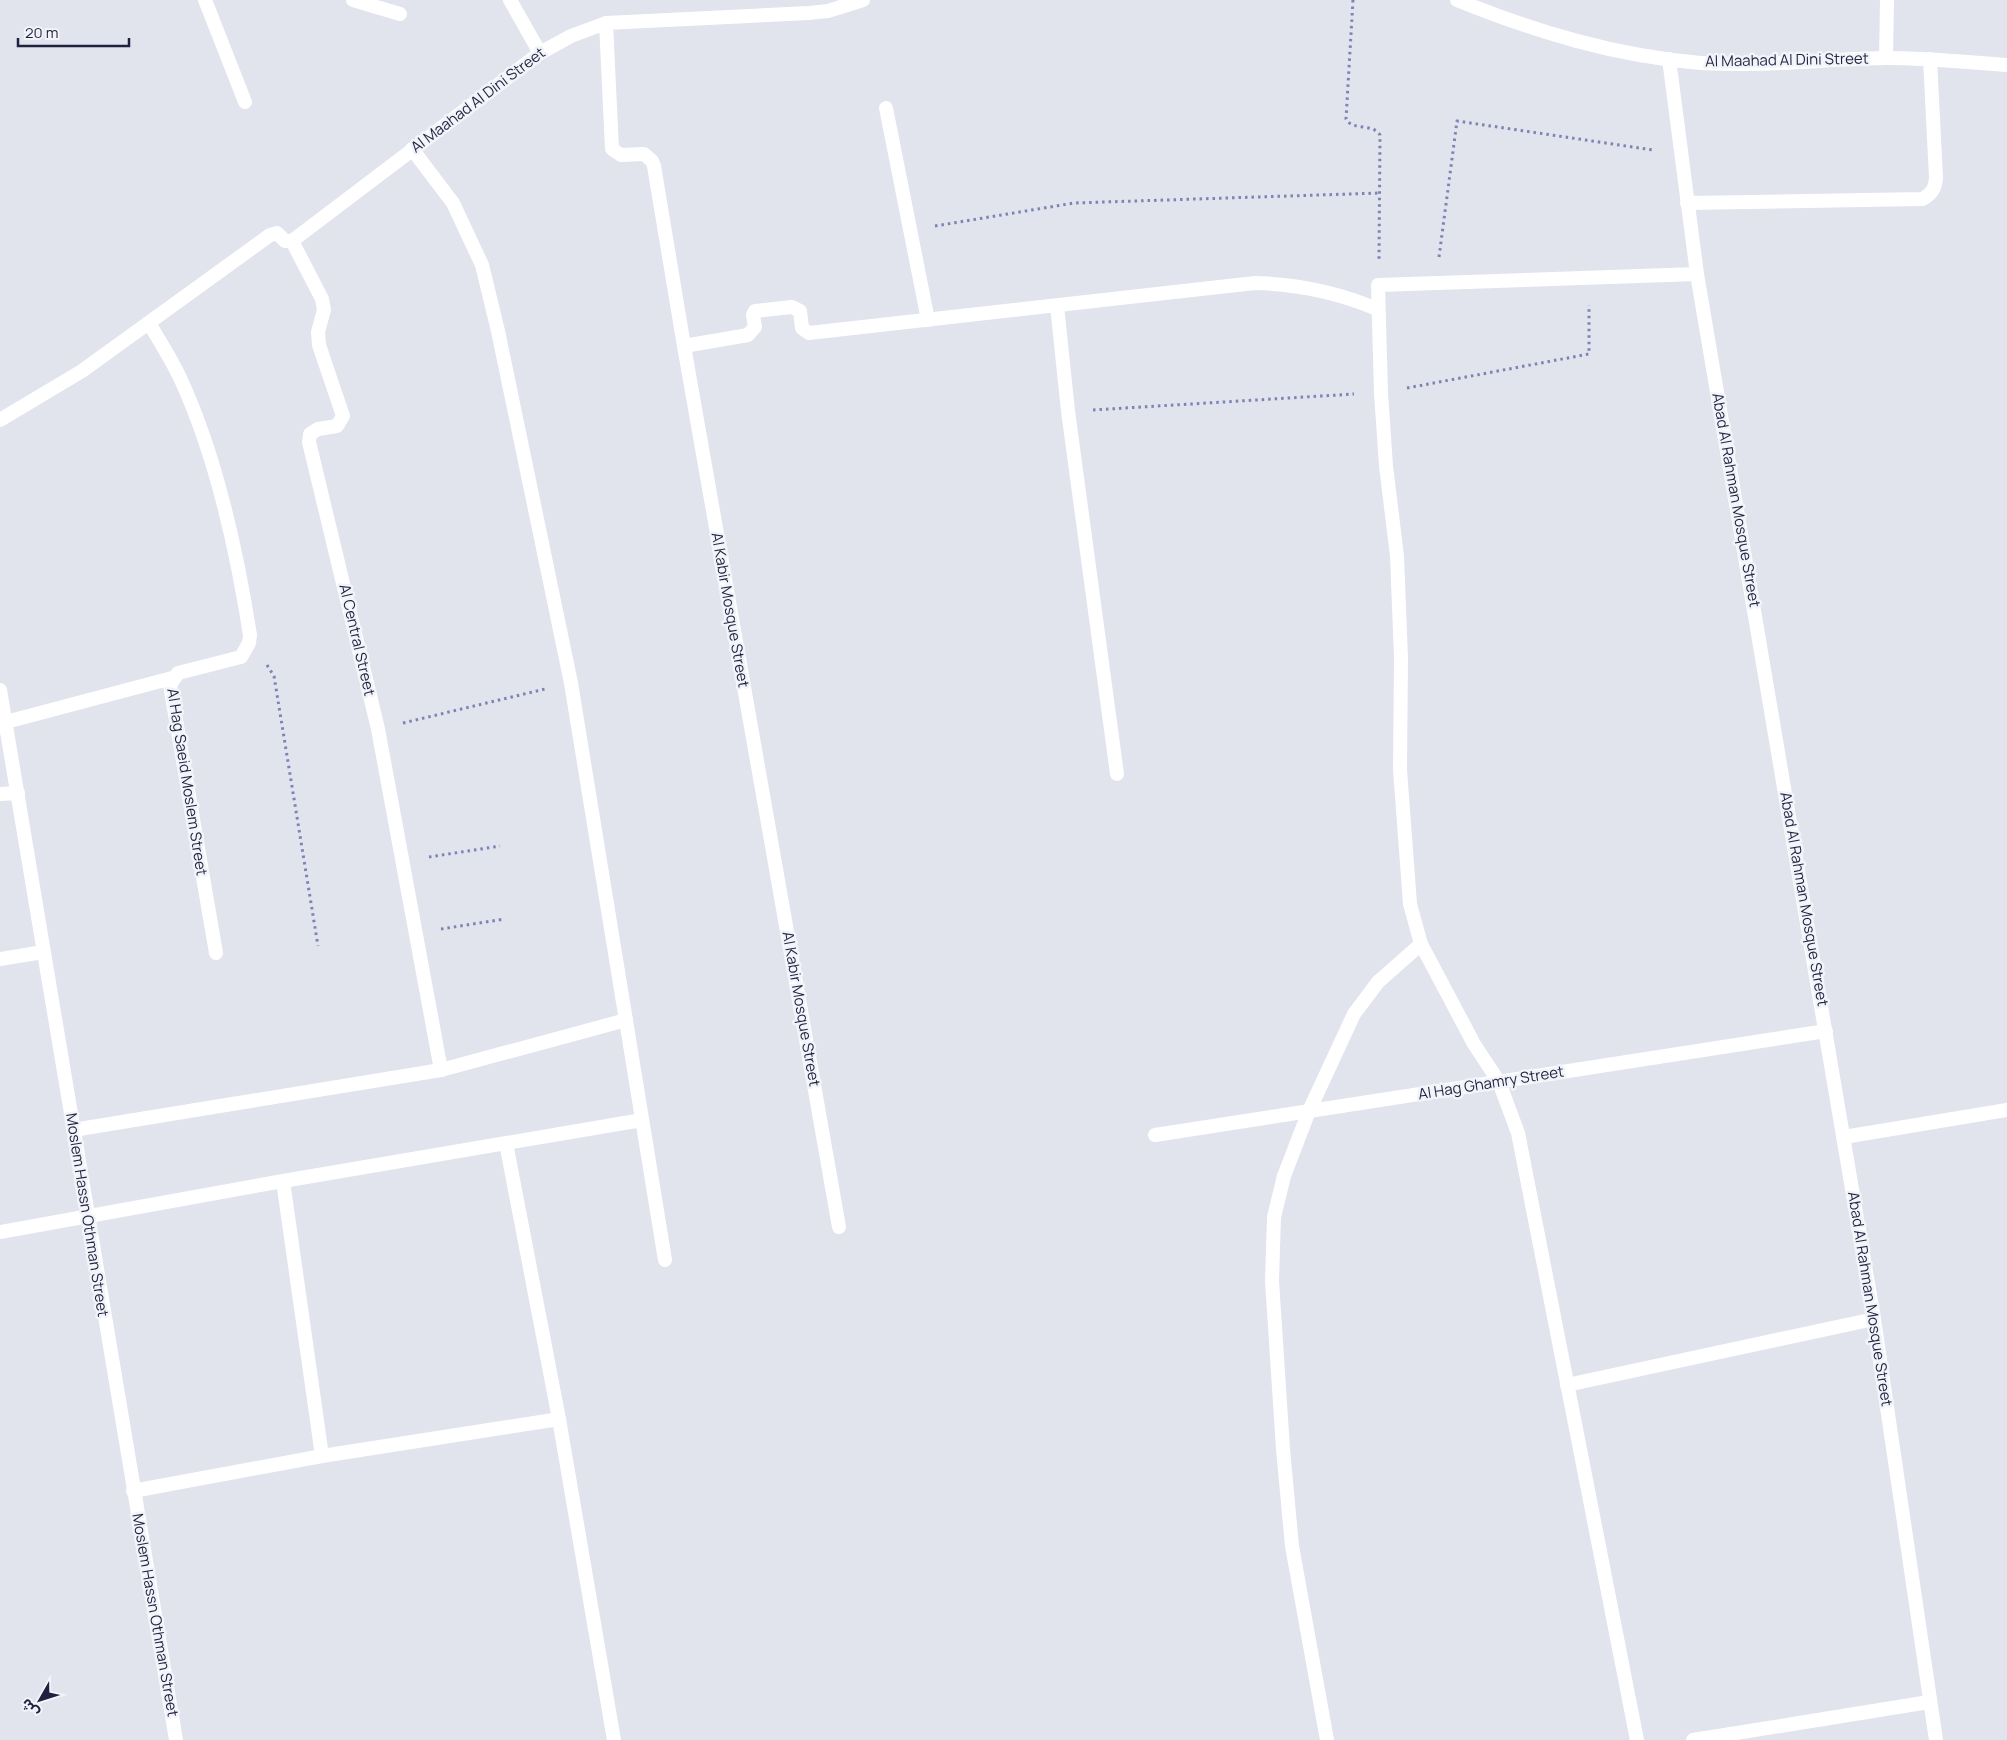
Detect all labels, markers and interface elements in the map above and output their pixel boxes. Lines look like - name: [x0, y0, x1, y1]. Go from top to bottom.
- scale bar: [18, 15, 129, 47]
- text: 20 m: [25, 22, 58, 43]
- street label: Al Maahad Al Dini Street: [406, 42, 549, 157]
- street label: Al Maahad Al Dini Street: [1705, 48, 1869, 71]
- street label: Abad Al Rahman Mosque Street: [1707, 391, 1766, 609]
- street label: Al Kabir Mosque Street: [707, 531, 754, 689]
- street label: Al Central Street: [334, 582, 381, 698]
- street label: Al Hag Saeid Moslem Street: [162, 687, 213, 877]
- street label: Abad Al Rahman Mosque Street: [1775, 790, 1834, 1008]
- street label: Al Kabir Mosque Street: [778, 930, 825, 1088]
- street label: Al Hag Ghamry Street: [1417, 1061, 1565, 1104]
- street label: Moslem Hassn Othman Street: [61, 1112, 114, 1318]
- street label: Abad Al Rahman Mosque Street: [1843, 1190, 1898, 1408]
- street label: Moslem Hassn Othman Street: [127, 1512, 184, 1718]
- north arrow: [15, 1675, 65, 1725]
- text: ش: [16, 1695, 43, 1722]

